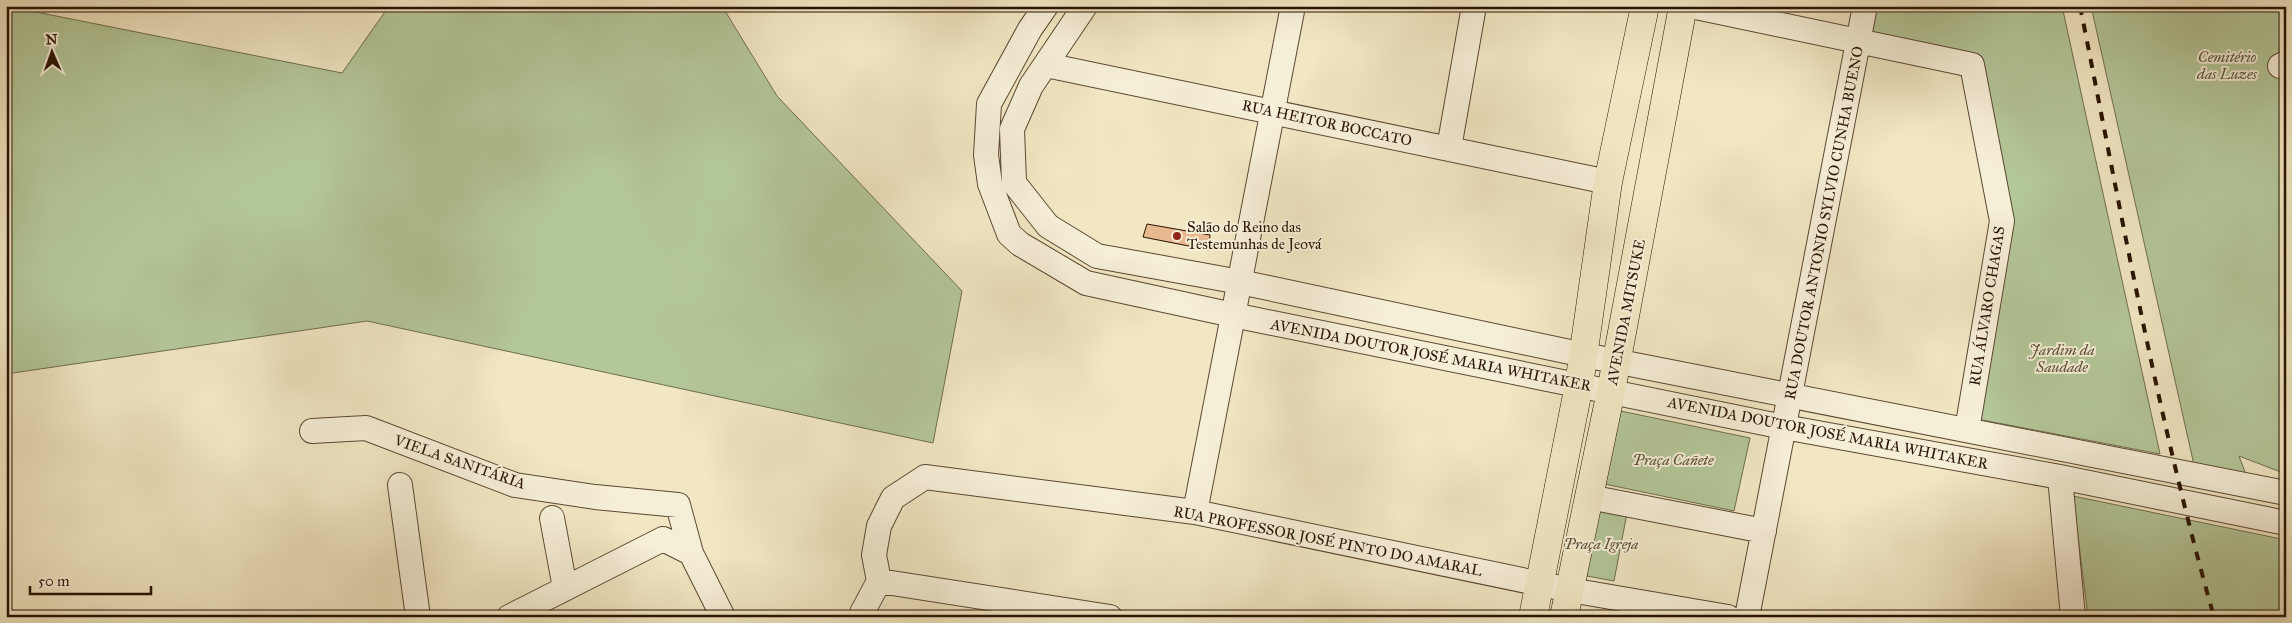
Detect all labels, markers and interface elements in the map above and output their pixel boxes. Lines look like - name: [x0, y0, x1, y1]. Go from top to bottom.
- north arrow: [28, 28, 78, 78]
- text: N: [45, 31, 58, 48]
- street label: RUA DOUTOR ANTONIO SYLVIO CUNHA BUENO: [1781, 45, 1867, 401]
- park label: Cemitério das Luzes: [2196, 48, 2258, 83]
- street label: RUA HEITOR BOCCATO: [1240, 96, 1414, 150]
- place label: Salão do Reino das Testemunhas de Jeová: [1187, 218, 1322, 254]
- street label: RUA ÁLVARO CHAGAS: [1964, 225, 2009, 387]
- marker: Salão do Reino das Testemunhas de Jeová: [1171, 230, 1183, 242]
- street label: AVENIDA MITSUKE: [1603, 237, 1649, 387]
- street label: AVENIDA DOUTOR JOSÉ MARIA WHITAKER: [1268, 314, 1593, 396]
- park label: Jardim da Saudade: [2028, 341, 2095, 376]
- street label: AVENIDA DOUTOR JOSÉ MARIA WHITAKER: [1665, 392, 1990, 474]
- street label: VIELA SANITÁRIA: [391, 430, 528, 493]
- park label: Praça Cañete: [1632, 451, 1714, 469]
- street label: RUA PROFESSOR JOSÉ PINTO DO AMARAL: [1172, 501, 1484, 581]
- park label: Praça Igreja: [1564, 535, 1638, 553]
- scale bar: [30, 563, 151, 595]
- text: 50 m: [38, 572, 70, 590]

